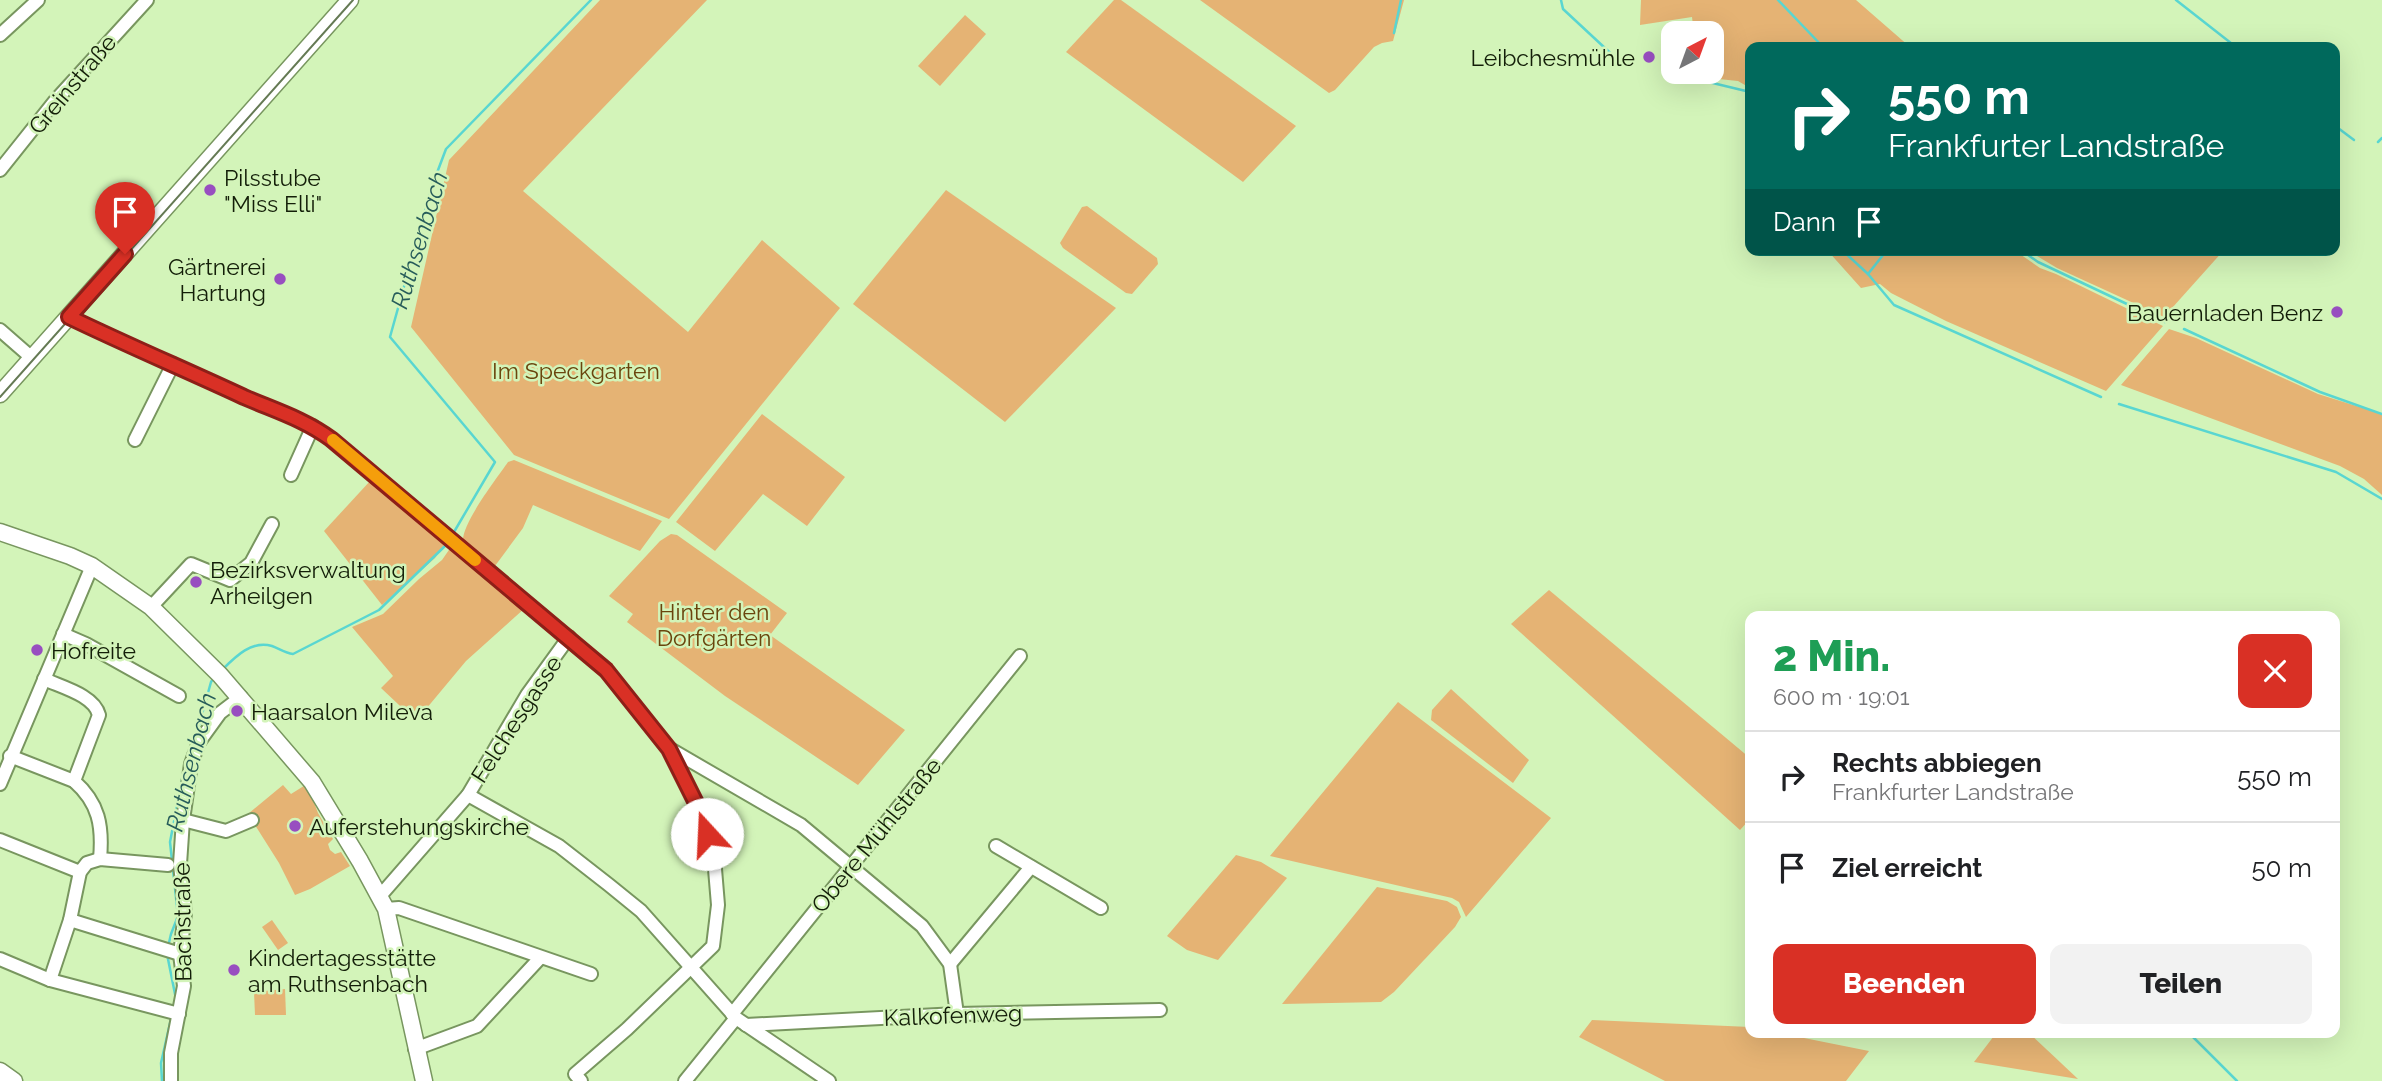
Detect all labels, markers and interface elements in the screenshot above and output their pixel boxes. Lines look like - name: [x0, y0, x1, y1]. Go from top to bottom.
- north arrow: [1661, 21, 1724, 84]
- map controls: [1661, 21, 1724, 84]
- street label: Greinstraße: [23, 29, 121, 139]
- place label: Leibchesmühle: [1471, 44, 1635, 71]
- marker: Leibchesmühle: [1641, 49, 1657, 65]
- text: 550 m: [1888, 68, 2030, 125]
- icon: right: [1773, 70, 1864, 161]
- text: Frankfurter Landstraße: [1888, 127, 2224, 164]
- place label: Pilsstube "Miss Elli": [224, 164, 322, 217]
- water label: Ruthsenbach: [384, 168, 454, 312]
- pin: [95, 182, 155, 254]
- marker: Pilsstube "Miss Elli": [202, 182, 218, 198]
- icon: arrive: [106, 193, 144, 231]
- icon: arrive: [1850, 203, 1888, 241]
- text: Dann: [1773, 207, 1836, 237]
- place label: Gärtnerei Hartung: [168, 253, 266, 306]
- marker: Gärtnerei Hartung: [272, 271, 288, 287]
- place label: Bauernladen Benz: [2127, 299, 2323, 326]
- marker: Bauernladen Benz: [2329, 304, 2345, 320]
- park label: Im Speckgarten: [492, 357, 660, 384]
- place label: Bezirksverwaltung Arheilgen: [210, 556, 406, 609]
- marker: Bezirksverwaltung Arheilgen: [188, 574, 204, 590]
- park label: Hinter den Dorfgärten: [657, 598, 771, 651]
- text: 2 Min.: [1773, 632, 1890, 681]
- button: close: [2238, 634, 2312, 708]
- place label: Hofreite: [51, 637, 136, 664]
- marker: Hofreite: [29, 642, 45, 658]
- street label: Felchesgasse: [465, 651, 567, 787]
- text: 600 m · 19:01: [1773, 683, 1910, 710]
- water label: Ruthsenbach: [160, 690, 222, 834]
- place label: Haarsalon Mileva: [251, 698, 433, 725]
- marker: Haarsalon Mileva: [229, 703, 245, 719]
- text: Rechts abbiegen: [1832, 748, 2042, 778]
- street label: Obere Mühlstraße: [805, 752, 947, 918]
- icon: right: [1773, 758, 1811, 796]
- text: 550 m: [2237, 762, 2312, 792]
- text: Frankfurter Landstraße: [1832, 778, 2074, 805]
- position arrow: [670, 797, 744, 871]
- place label: Auferstehungskirche: [309, 813, 529, 840]
- marker: Auferstehungskirche: [287, 818, 303, 834]
- icon: arrive: [1773, 849, 1811, 887]
- text: Ziel erreicht: [1832, 853, 1982, 883]
- text: 50 m: [2251, 853, 2312, 883]
- street label: Bachstraße: [167, 862, 197, 982]
- place label: Kindertagesstätte am Ruthsenbach: [248, 944, 436, 997]
- button: Beenden: [1773, 944, 2036, 1024]
- button: Teilen: [2050, 944, 2312, 1024]
- marker: Kindertagesstätte am Ruthsenbach: [226, 962, 242, 978]
- street label: Kalkofenweg: [883, 999, 1023, 1031]

